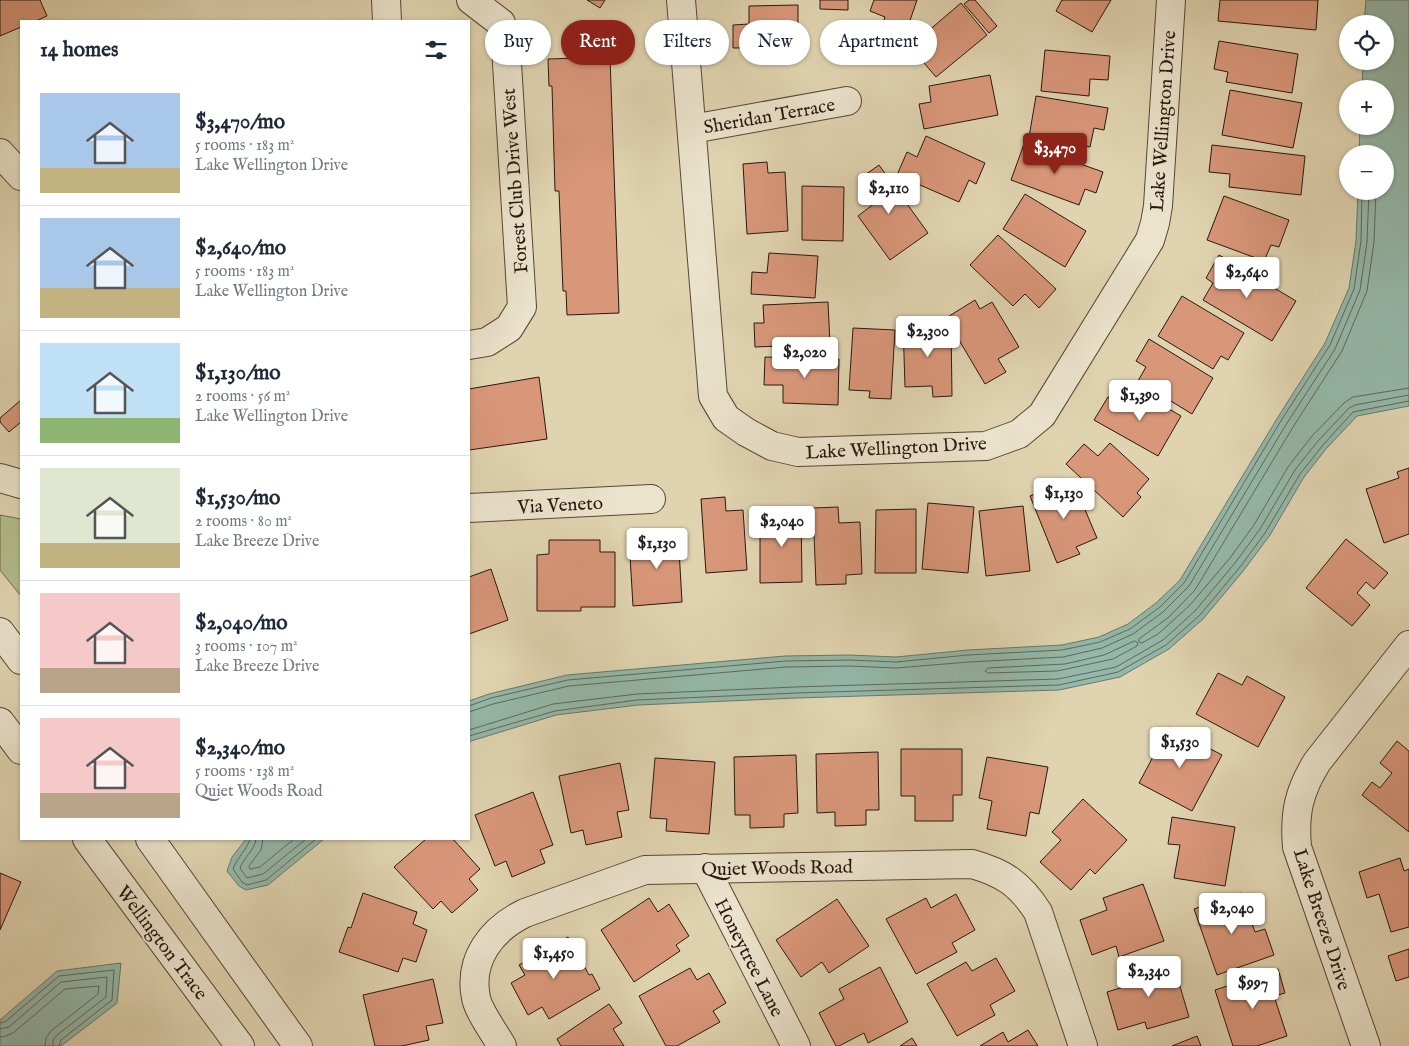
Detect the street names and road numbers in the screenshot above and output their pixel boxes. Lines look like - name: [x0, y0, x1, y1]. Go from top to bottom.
- street label: Lake Wellington Drive: [1146, 29, 1182, 213]
- street label: Forest Club Drive West: [498, 87, 534, 274]
- street label: Sheridan Terrace: [702, 94, 837, 140]
- street label: Lake Wellington Drive: [805, 432, 988, 466]
- street label: Via Veneto: [516, 492, 603, 520]
- street label: Lake Breeze Drive: [1287, 846, 1355, 994]
- street label: Quiet Woods Road: [701, 856, 854, 882]
- street label: Wellington Trace: [111, 881, 212, 1005]
- street label: Honeytree Lane: [708, 895, 789, 1022]

